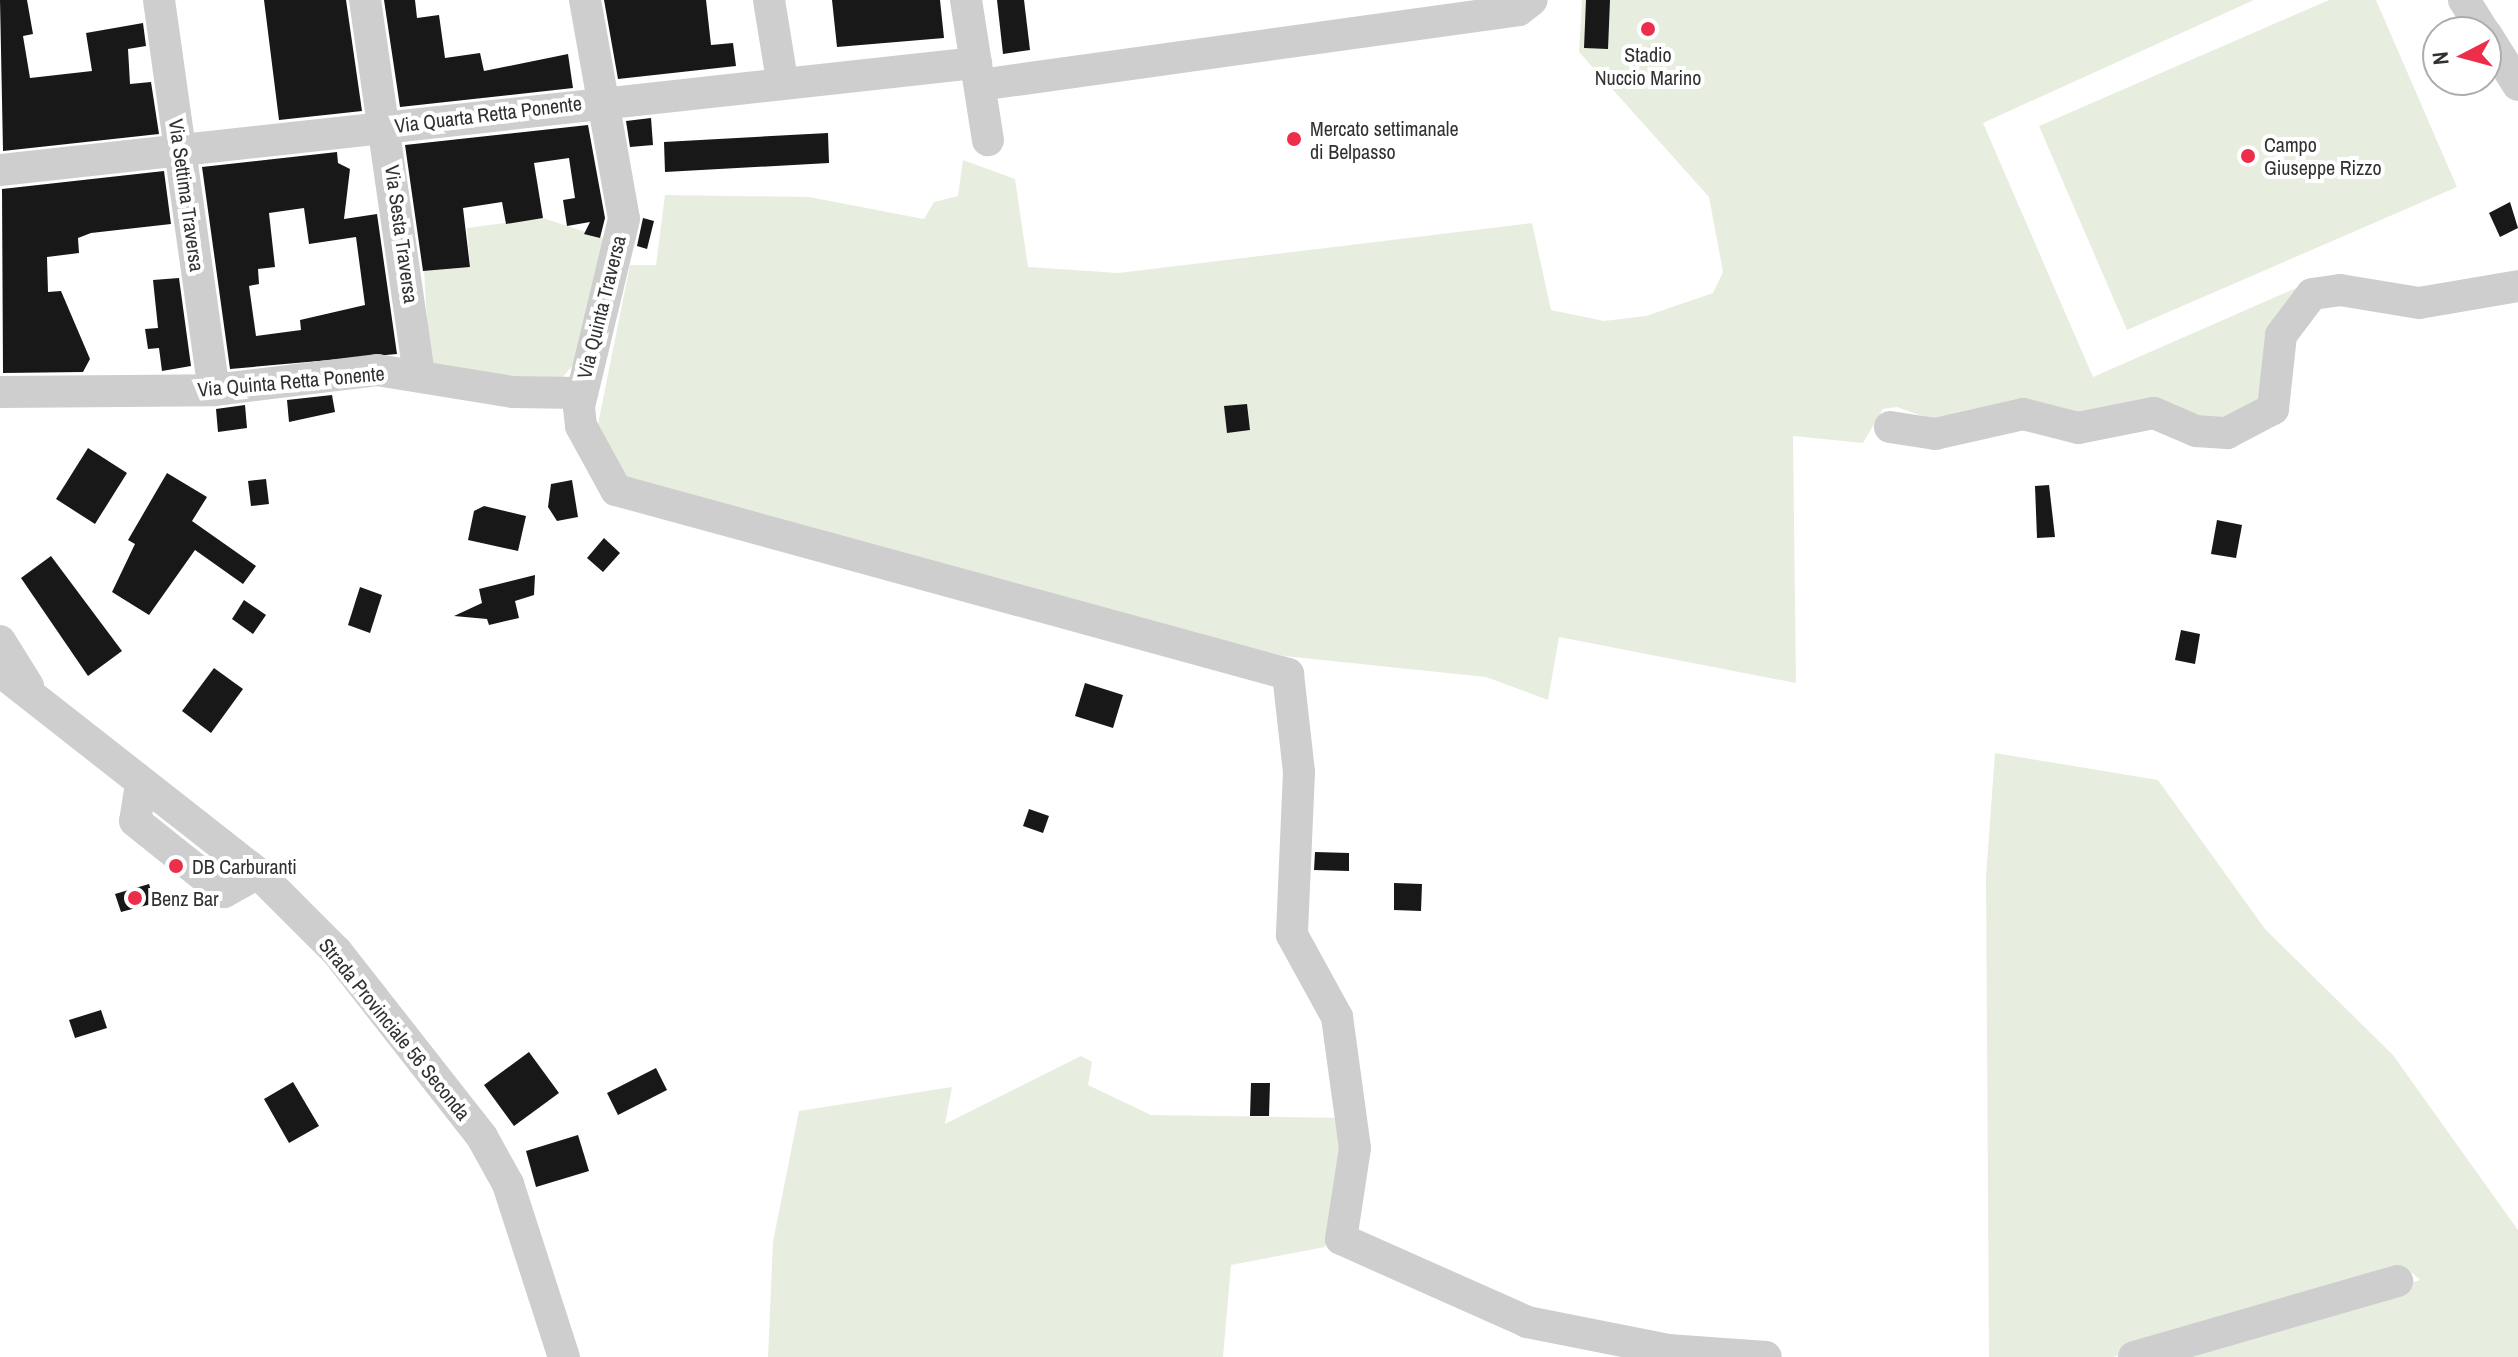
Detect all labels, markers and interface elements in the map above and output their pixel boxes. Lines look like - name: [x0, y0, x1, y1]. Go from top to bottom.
- north arrow: [2422, 16, 2502, 96]
- marker: Stadio Nuccio Marino: [1639, 20, 1657, 38]
- place label: Stadio Nuccio Marino: [1595, 42, 1701, 89]
- text: N: [2425, 50, 2456, 66]
- street label: Via Quarta Retta Ponente: [393, 91, 583, 137]
- place label: Mercato settimanale di Belpasso: [1310, 116, 1459, 163]
- street label: Via Settima Traversa: [164, 117, 210, 273]
- marker: Mercato settimanale di Belpasso: [1285, 130, 1303, 148]
- place label: Campo Giuseppe Rizzo: [2264, 132, 2382, 179]
- marker: Campo Giuseppe Rizzo: [2239, 147, 2257, 165]
- street label: Via Sesta Traversa: [380, 163, 424, 305]
- street label: Via Quinta Traversa: [572, 233, 630, 381]
- street label: Via Quinta Retta Ponente: [197, 361, 385, 401]
- place label: DB Carburanti: [192, 854, 297, 878]
- marker: DB Carburanti: [167, 857, 185, 875]
- place label: Benz Bar: [151, 886, 218, 910]
- marker: Benz Bar: [126, 889, 144, 907]
- street label: Strada Provinciale 56 Seconda: [314, 933, 476, 1125]

